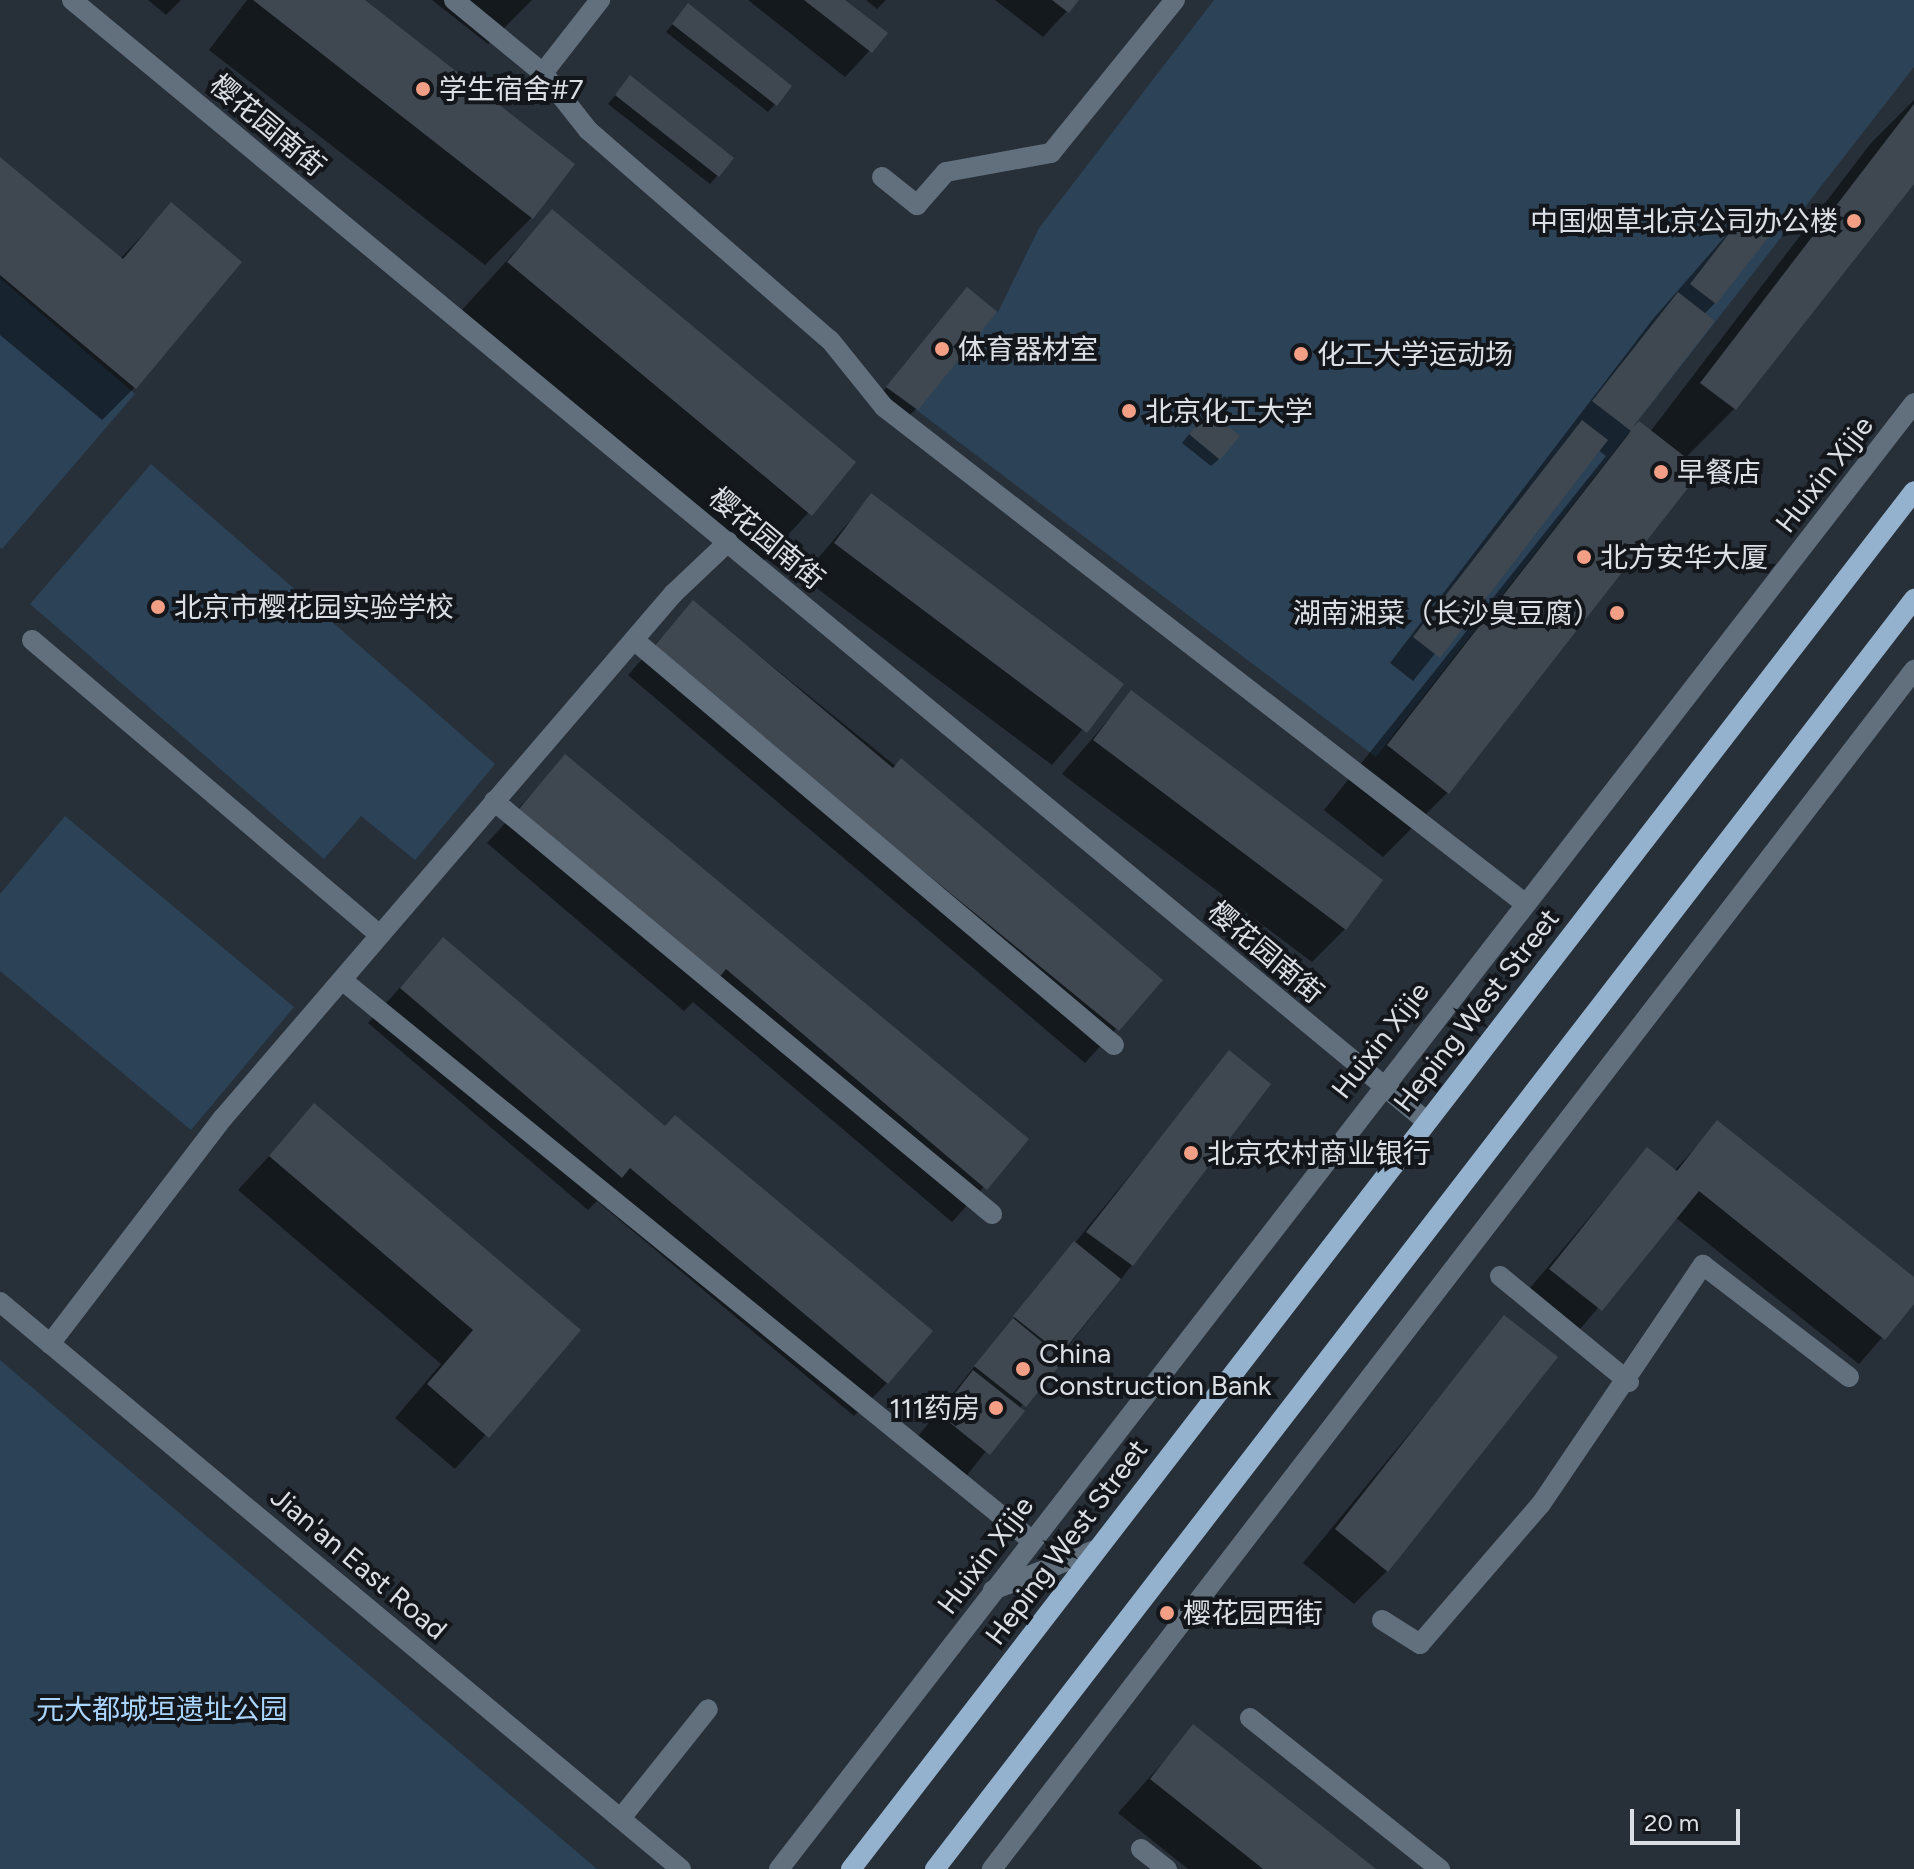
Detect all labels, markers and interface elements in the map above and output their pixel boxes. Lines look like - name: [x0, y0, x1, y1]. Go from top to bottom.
- street label: 樱花园南街: [204, 67, 332, 183]
- place label: 学生宿舍#7: [439, 72, 584, 106]
- marker: 学生宿舍#7: [414, 80, 432, 98]
- place label: 中国烟草北京公司办公楼: [1530, 204, 1838, 238]
- marker: 中国烟草北京公司办公楼: [1845, 212, 1863, 230]
- place label: 体育器材室: [958, 332, 1098, 366]
- place label: 化工大学运动场: [1317, 337, 1513, 371]
- marker: 体育器材室: [933, 340, 951, 358]
- marker: 化工大学运动场: [1292, 345, 1310, 363]
- place label: 北京化工大学: [1145, 394, 1313, 428]
- marker: 北京化工大学: [1120, 402, 1138, 420]
- street label: Huixin Xijie: [1768, 409, 1880, 539]
- place label: 早餐店: [1677, 455, 1761, 489]
- marker: 早餐店: [1652, 463, 1670, 481]
- street label: 樱花园南街: [703, 480, 831, 596]
- place label: 北方安华大厦: [1600, 540, 1768, 574]
- marker: 北方安华大厦: [1575, 548, 1593, 566]
- place label: 北京市樱花园实验学校: [174, 590, 454, 624]
- place label: 湖南湘菜（长沙臭豆腐）: [1293, 596, 1601, 630]
- marker: 北京市樱花园实验学校: [149, 598, 167, 616]
- marker: 湖南湘菜（长沙臭豆腐）: [1608, 604, 1626, 622]
- street label: 樱花园南街: [1202, 894, 1330, 1010]
- street label: Heping West Street: [1386, 902, 1566, 1118]
- street label: Huixin Xijie: [1324, 975, 1436, 1105]
- place label: 北京农村商业银行: [1207, 1136, 1431, 1170]
- marker: 北京农村商业银行: [1182, 1144, 1200, 1162]
- place label: China Construction Bank: [1039, 1336, 1271, 1402]
- marker: China Construction Bank: [1014, 1360, 1032, 1378]
- place label: 111药房: [889, 1391, 980, 1425]
- marker: 111药房: [987, 1399, 1005, 1417]
- street label: Heping West Street: [978, 1433, 1154, 1651]
- street label: Jian'an East Road: [264, 1480, 454, 1646]
- street label: Huixin Xijie: [930, 1490, 1040, 1620]
- place label: 樱花园西街: [1183, 1596, 1323, 1630]
- marker: 樱花园西街: [1158, 1604, 1176, 1622]
- park label: 元大都城垣遗址公园: [36, 1692, 288, 1726]
- scale bar: [1634, 1793, 1744, 1843]
- text: 20 m: [1644, 1808, 1699, 1837]

